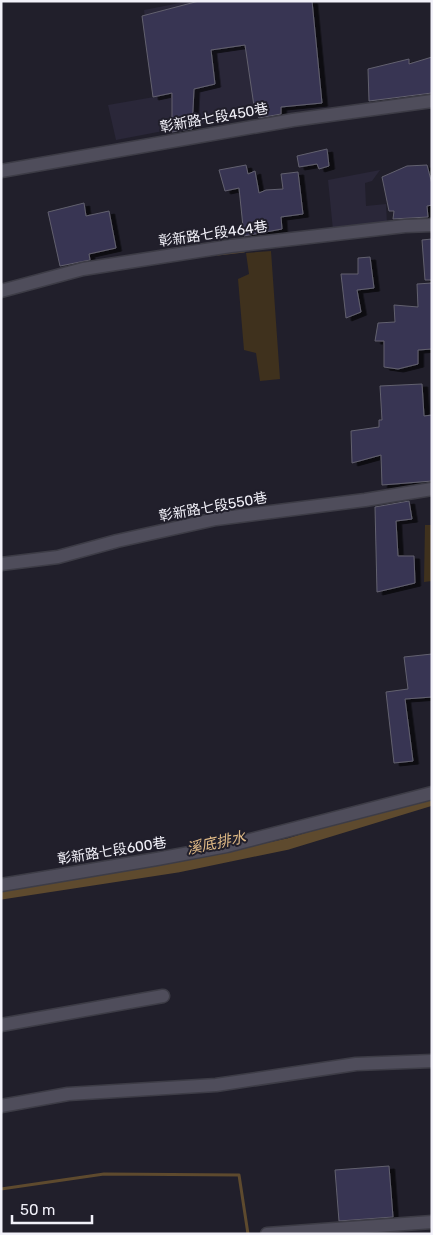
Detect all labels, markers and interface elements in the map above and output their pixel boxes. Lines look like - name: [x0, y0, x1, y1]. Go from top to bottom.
- street label: 彰新路七段450巷: [158, 100, 270, 136]
- street label: 彰新路七段464巷: [157, 218, 269, 250]
- street label: 彰新路七段550巷: [158, 489, 268, 525]
- water label: 溪底排水: [185, 828, 248, 858]
- street label: 彰新路七段600巷: [56, 834, 168, 868]
- scale bar: [12, 1192, 92, 1224]
- text: 50 m: [20, 1201, 55, 1219]

